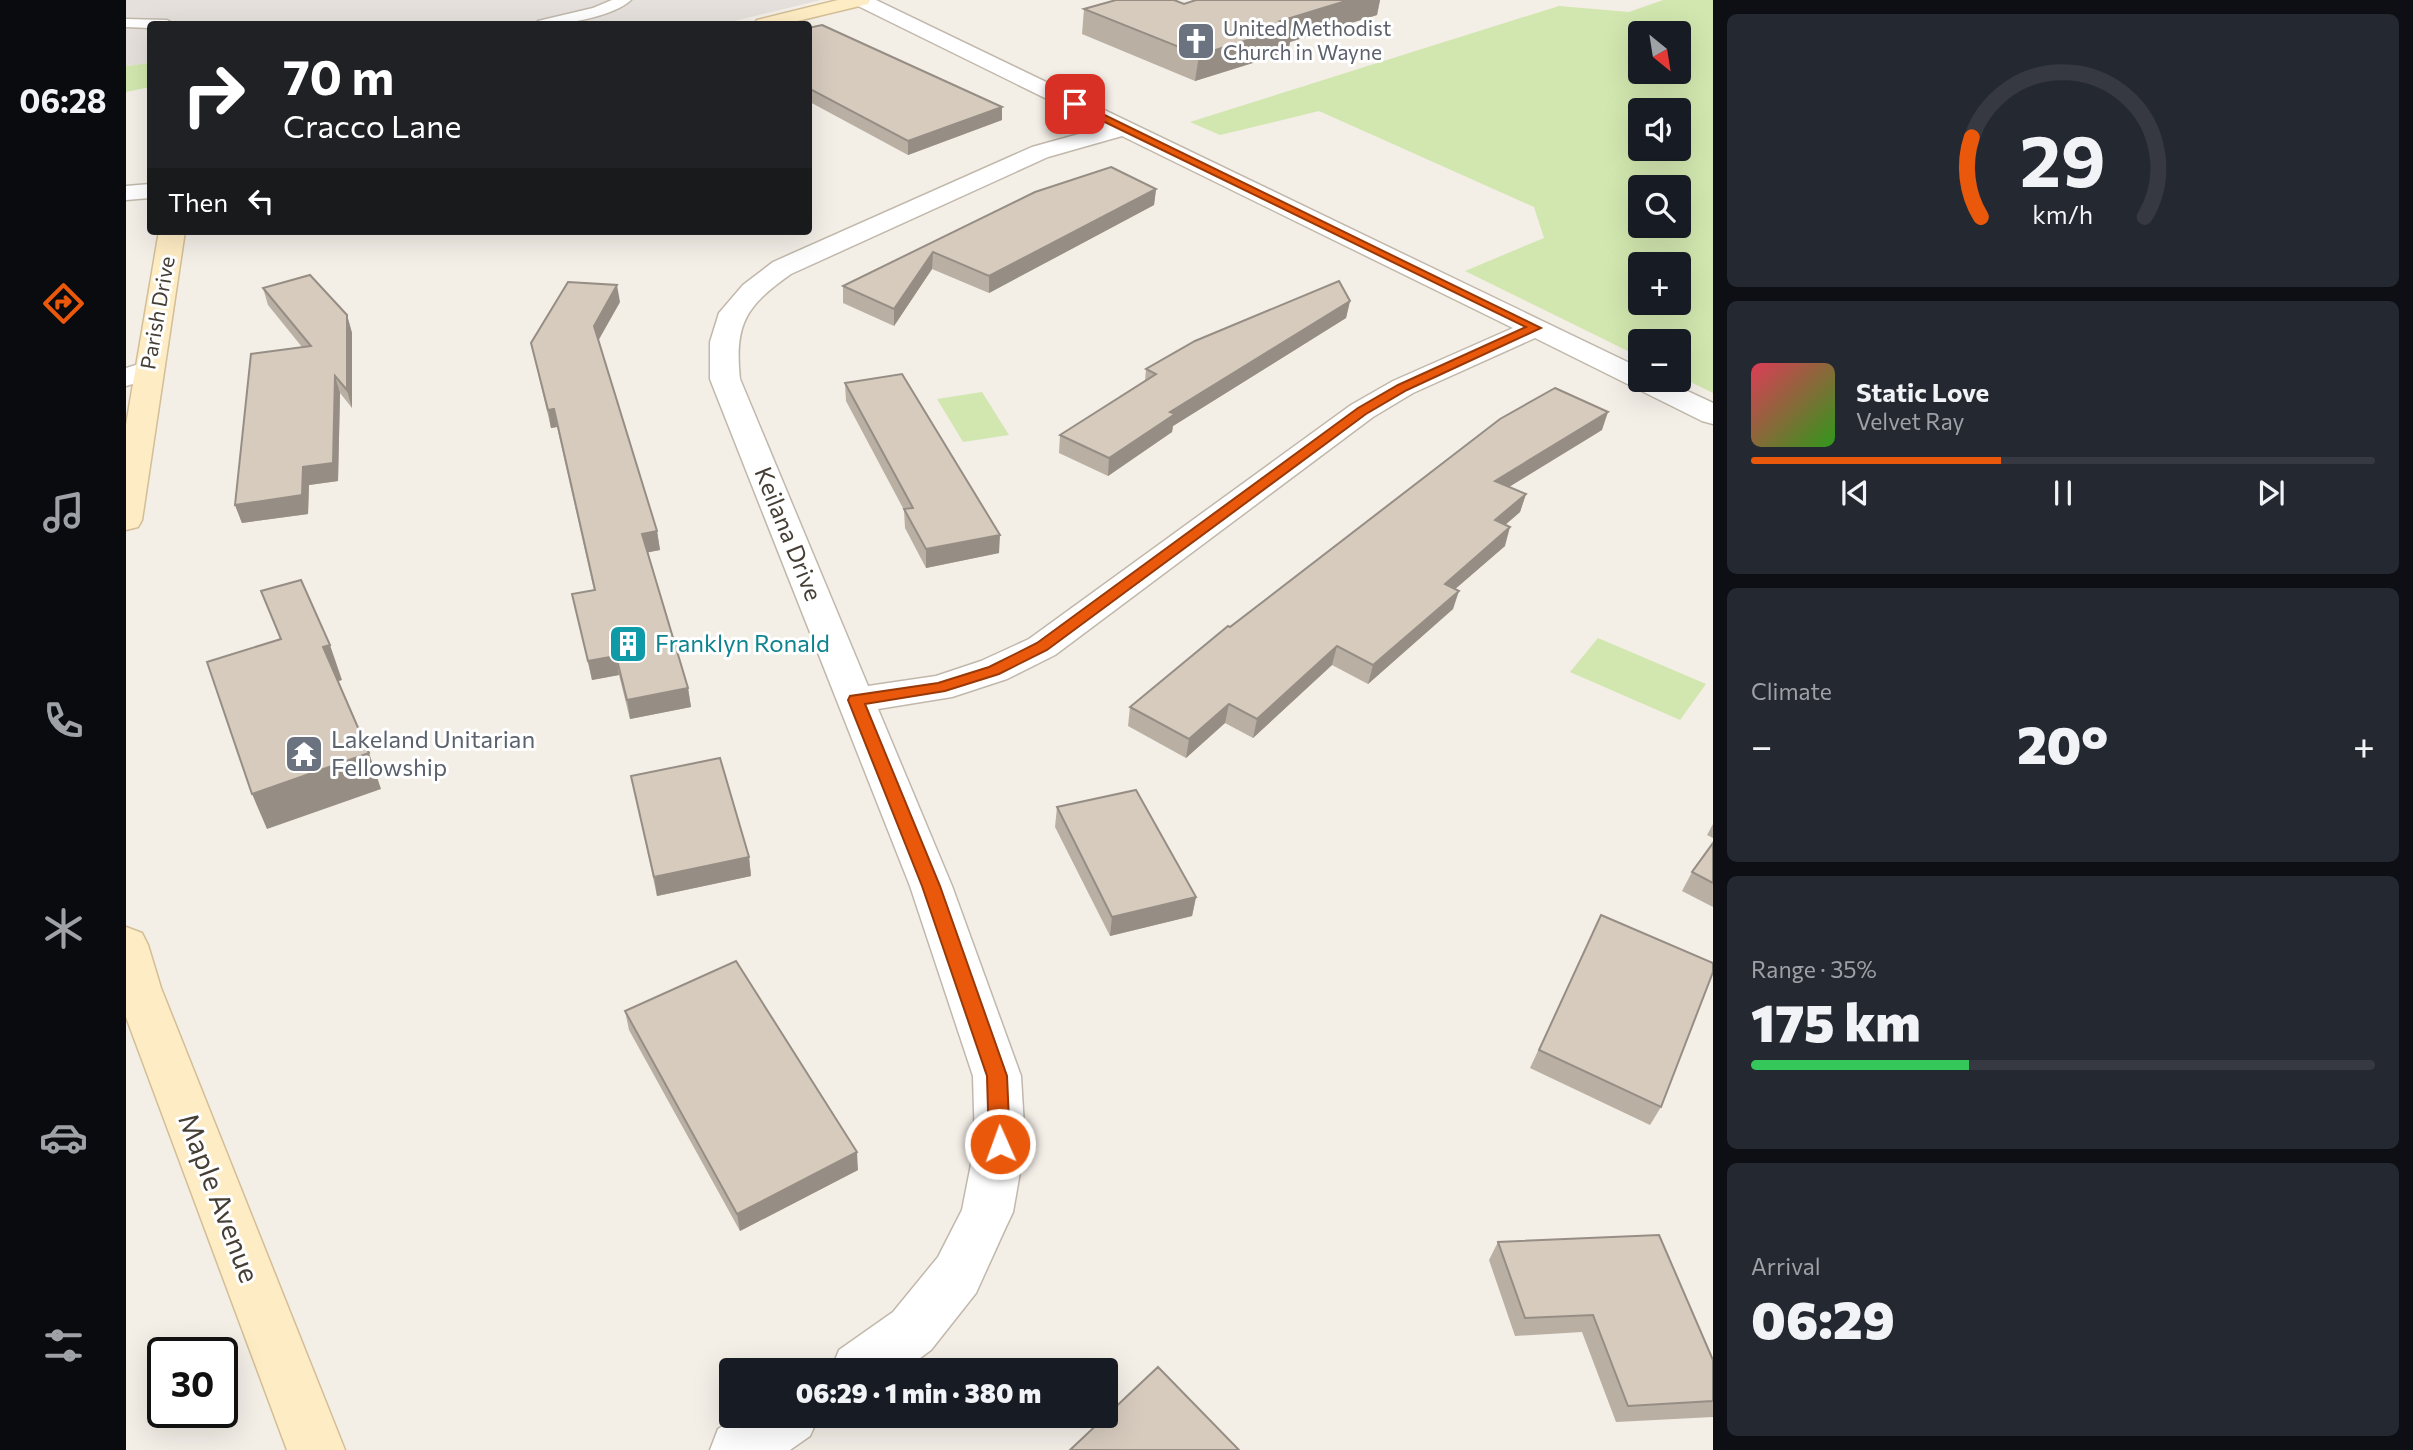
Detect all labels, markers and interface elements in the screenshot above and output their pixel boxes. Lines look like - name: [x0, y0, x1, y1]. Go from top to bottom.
- place label: United Methodist Church in Wayne: [1223, 15, 1391, 64]
- church icon: United Methodist Church in Wayne: [1175, 20, 1217, 62]
- north arrow: [1628, 21, 1690, 84]
- map controls: [1628, 21, 1691, 392]
- text: 70 m: [283, 45, 394, 105]
- icon: right: [168, 49, 259, 140]
- pin: [1045, 74, 1105, 134]
- text: 06:28: [19, 80, 107, 120]
- icon: arrive: [1056, 85, 1094, 123]
- button: sound: [1628, 98, 1691, 161]
- text: Cracco Lane: [283, 105, 461, 145]
- text: 29: [2020, 113, 2106, 202]
- button: search: [1628, 175, 1691, 238]
- icon: left: [242, 182, 280, 220]
- text: Then: [168, 186, 228, 217]
- text: km/h: [2033, 198, 2093, 228]
- button: +: [1628, 252, 1691, 315]
- street label: Parish Drive: [134, 254, 179, 371]
- icon: directions: [39, 279, 88, 328]
- button: −: [1628, 329, 1691, 392]
- text: Static Love: [1856, 376, 1989, 407]
- text: Velvet Ray: [1856, 407, 1964, 435]
- street label: Keilana Drive: [749, 462, 829, 605]
- icon: previous: [1836, 474, 1874, 512]
- icon: pause: [2044, 474, 2082, 512]
- icon: next: [2252, 474, 2290, 512]
- icon: music: [39, 488, 88, 537]
- building icon: Franklyn Ronald: [607, 623, 649, 665]
- place label: Franklyn Ronald: [655, 628, 830, 657]
- text: Climate: [1751, 677, 1832, 705]
- icon: phone: [39, 696, 88, 745]
- text: 20°: [2017, 711, 2108, 775]
- text: −: [1751, 721, 1773, 768]
- text: +: [2353, 721, 2375, 768]
- place label: Lakeland Unitarian Fellowship: [331, 724, 535, 781]
- temple icon: Lakeland Unitarian Fellowship: [283, 733, 325, 775]
- icon: climate: [39, 904, 88, 953]
- text: Range · 35%: [1751, 955, 1877, 983]
- text: 175 km: [1751, 989, 1921, 1053]
- position arrow: [963, 1107, 1037, 1181]
- street label: Maple Avenue: [172, 1108, 268, 1287]
- icon: car: [39, 1113, 88, 1162]
- text: Arrival: [1751, 1252, 1821, 1280]
- text: 06:29: [1751, 1286, 1895, 1350]
- icon: filters: [39, 1321, 88, 1370]
- speed limit sign: 30: [147, 1337, 238, 1428]
- text: 06:29 · 1 min · 380 m: [796, 1377, 1041, 1408]

